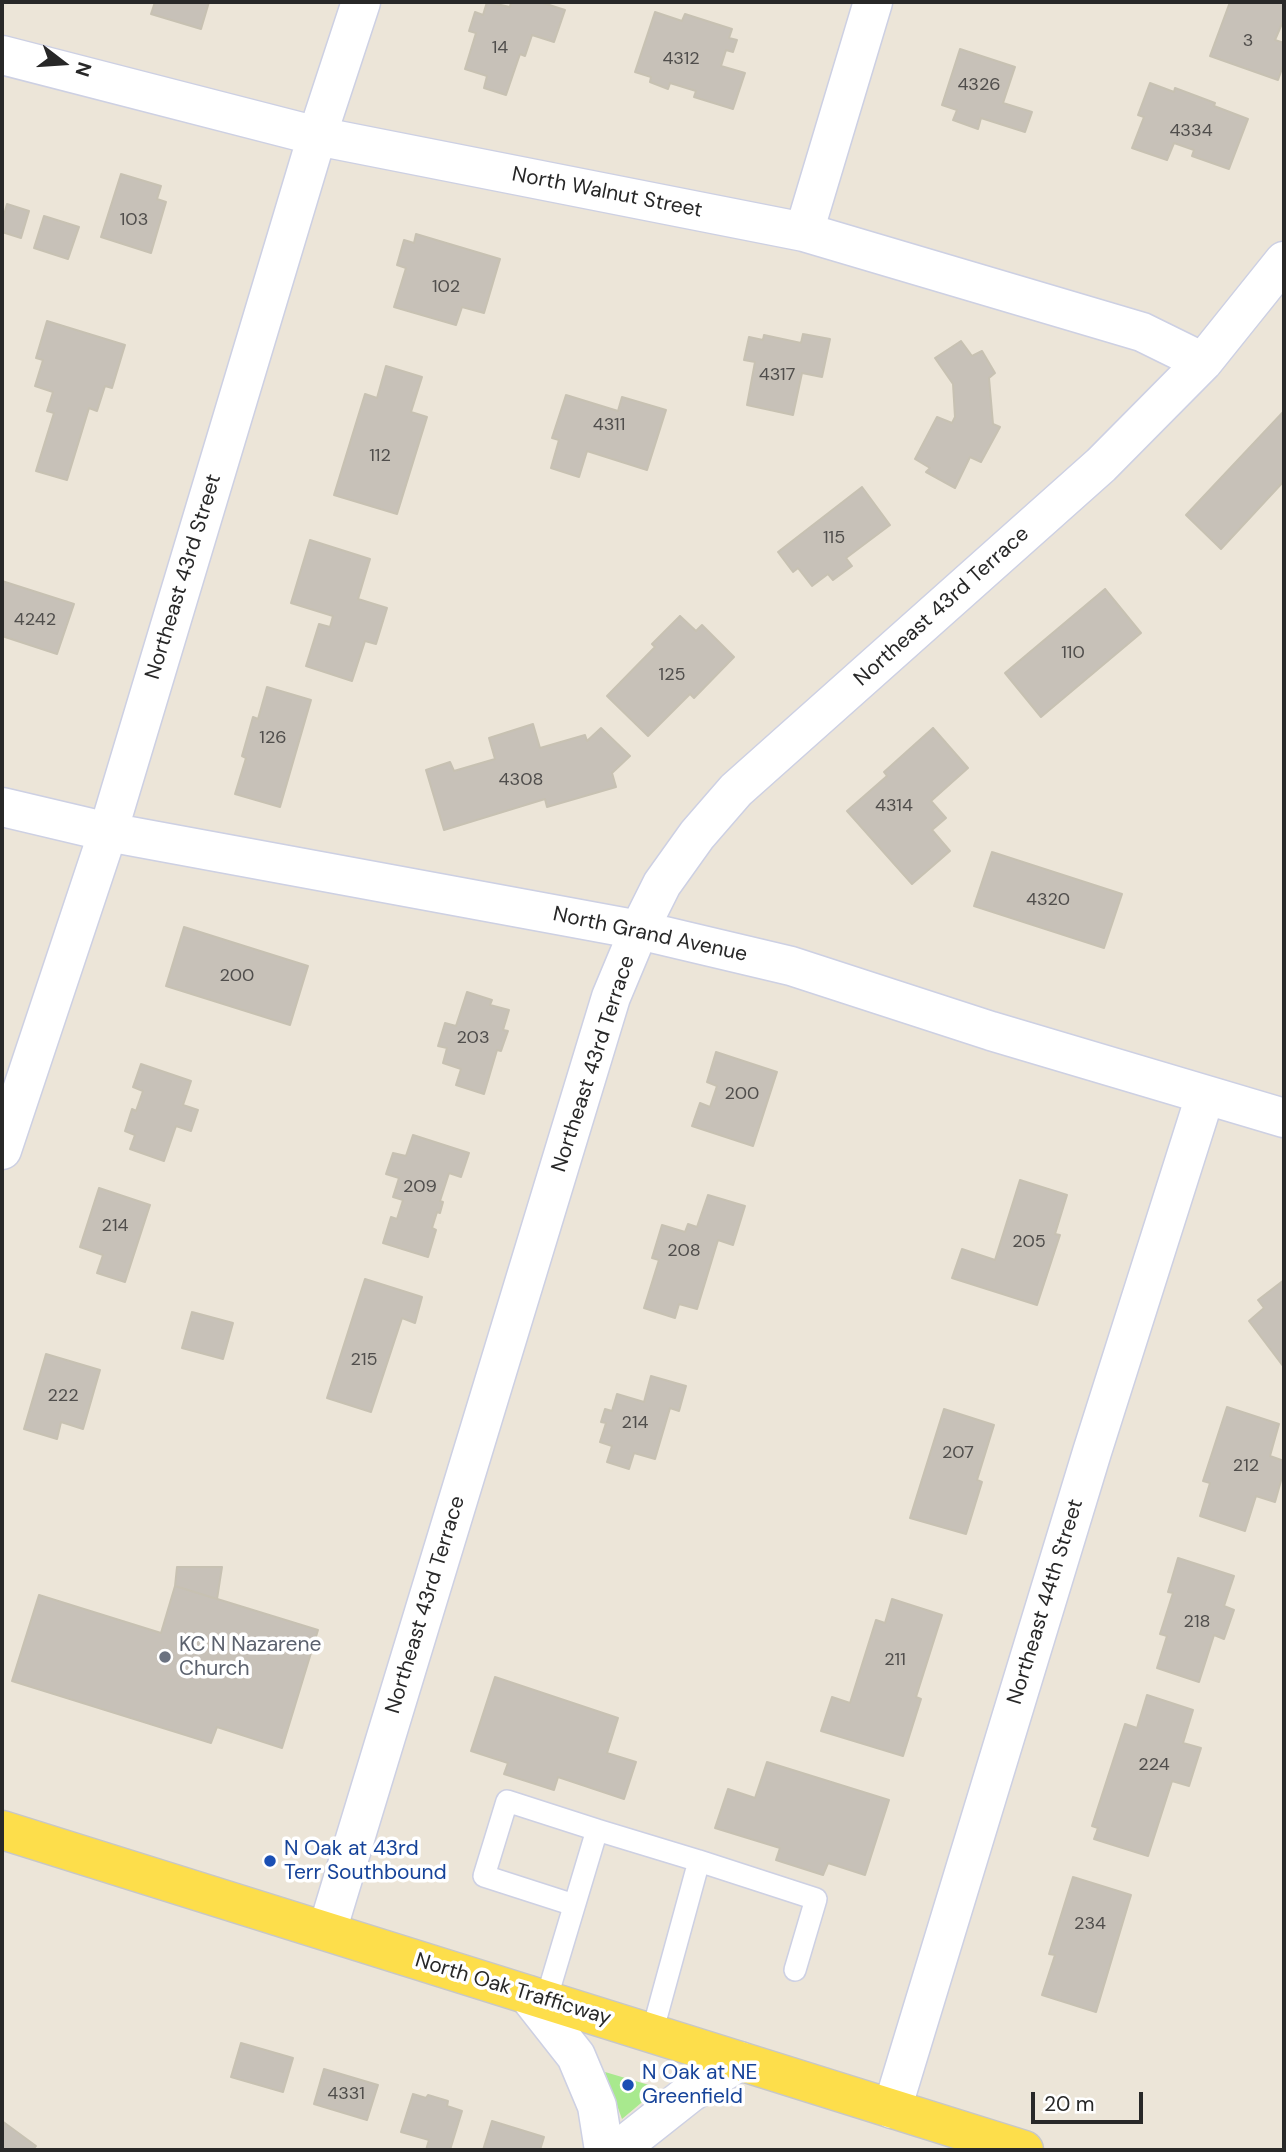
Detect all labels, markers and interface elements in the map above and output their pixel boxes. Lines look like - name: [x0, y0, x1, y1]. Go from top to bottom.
- north arrow: [28, 28, 98, 98]
- house number: 3: [1243, 30, 1253, 52]
- house number: 14: [492, 37, 508, 59]
- house number: 4312: [662, 48, 700, 70]
- text: N: [70, 59, 98, 80]
- house number: 4326: [957, 74, 1001, 96]
- house number: 4334: [1169, 120, 1213, 142]
- street label: North Walnut Street: [510, 162, 704, 224]
- house number: 103: [120, 209, 148, 231]
- house number: 102: [432, 276, 460, 298]
- house number: 4317: [759, 364, 795, 386]
- house number: 4311: [593, 414, 625, 436]
- house number: 112: [369, 445, 391, 467]
- street label: Northeast 43rd Street: [141, 471, 227, 683]
- street label: Northeast 43rd Terrace: [849, 522, 1035, 692]
- house number: 115: [823, 527, 845, 549]
- house number: 4242: [14, 609, 56, 631]
- house number: 110: [1061, 642, 1085, 664]
- house number: 125: [659, 664, 685, 686]
- house number: 126: [259, 727, 287, 749]
- house number: 4308: [499, 769, 543, 791]
- house number: 4314: [875, 795, 913, 817]
- house number: 4320: [1026, 889, 1070, 911]
- street label: North Grand Avenue: [551, 902, 749, 968]
- street label: Northeast 43rd Terrace: [547, 952, 641, 1176]
- house number: 200: [220, 965, 254, 987]
- house number: 203: [456, 1027, 490, 1049]
- house number: 200: [725, 1083, 759, 1105]
- house number: 209: [403, 1176, 437, 1198]
- house number: 214: [102, 1215, 128, 1237]
- house number: 205: [1012, 1231, 1046, 1253]
- house number: 208: [667, 1240, 701, 1262]
- house number: 215: [351, 1349, 377, 1371]
- house number: 222: [47, 1385, 79, 1407]
- house number: 214: [622, 1412, 648, 1434]
- house number: 207: [942, 1442, 974, 1464]
- house number: 212: [1233, 1455, 1259, 1477]
- street label: Northeast 43rd Terrace: [381, 1493, 471, 1717]
- street label: Northeast 44th Street: [1003, 1496, 1089, 1708]
- house number: 218: [1184, 1611, 1210, 1633]
- place label: KC N Nazarene Church: [179, 1632, 321, 1682]
- marker: KC N Nazarene Church: [157, 1649, 173, 1665]
- house number: 211: [884, 1649, 906, 1671]
- house number: 224: [1138, 1754, 1170, 1776]
- place label: N Oak at 43rd Terr Southbound: [284, 1836, 447, 1886]
- marker: N Oak at 43rd Terr Southbound: [262, 1853, 278, 1869]
- house number: 234: [1074, 1913, 1106, 1935]
- street label: North Oak Trafficway: [412, 1948, 614, 2032]
- place label: N Oak at NE Greenfield: [642, 2060, 757, 2110]
- marker: N Oak at NE Greenfield: [620, 2077, 636, 2093]
- scale bar: [1034, 2078, 1146, 2122]
- house number: 4331: [327, 2083, 365, 2105]
- text: 20 m: [1044, 2090, 1095, 2118]

